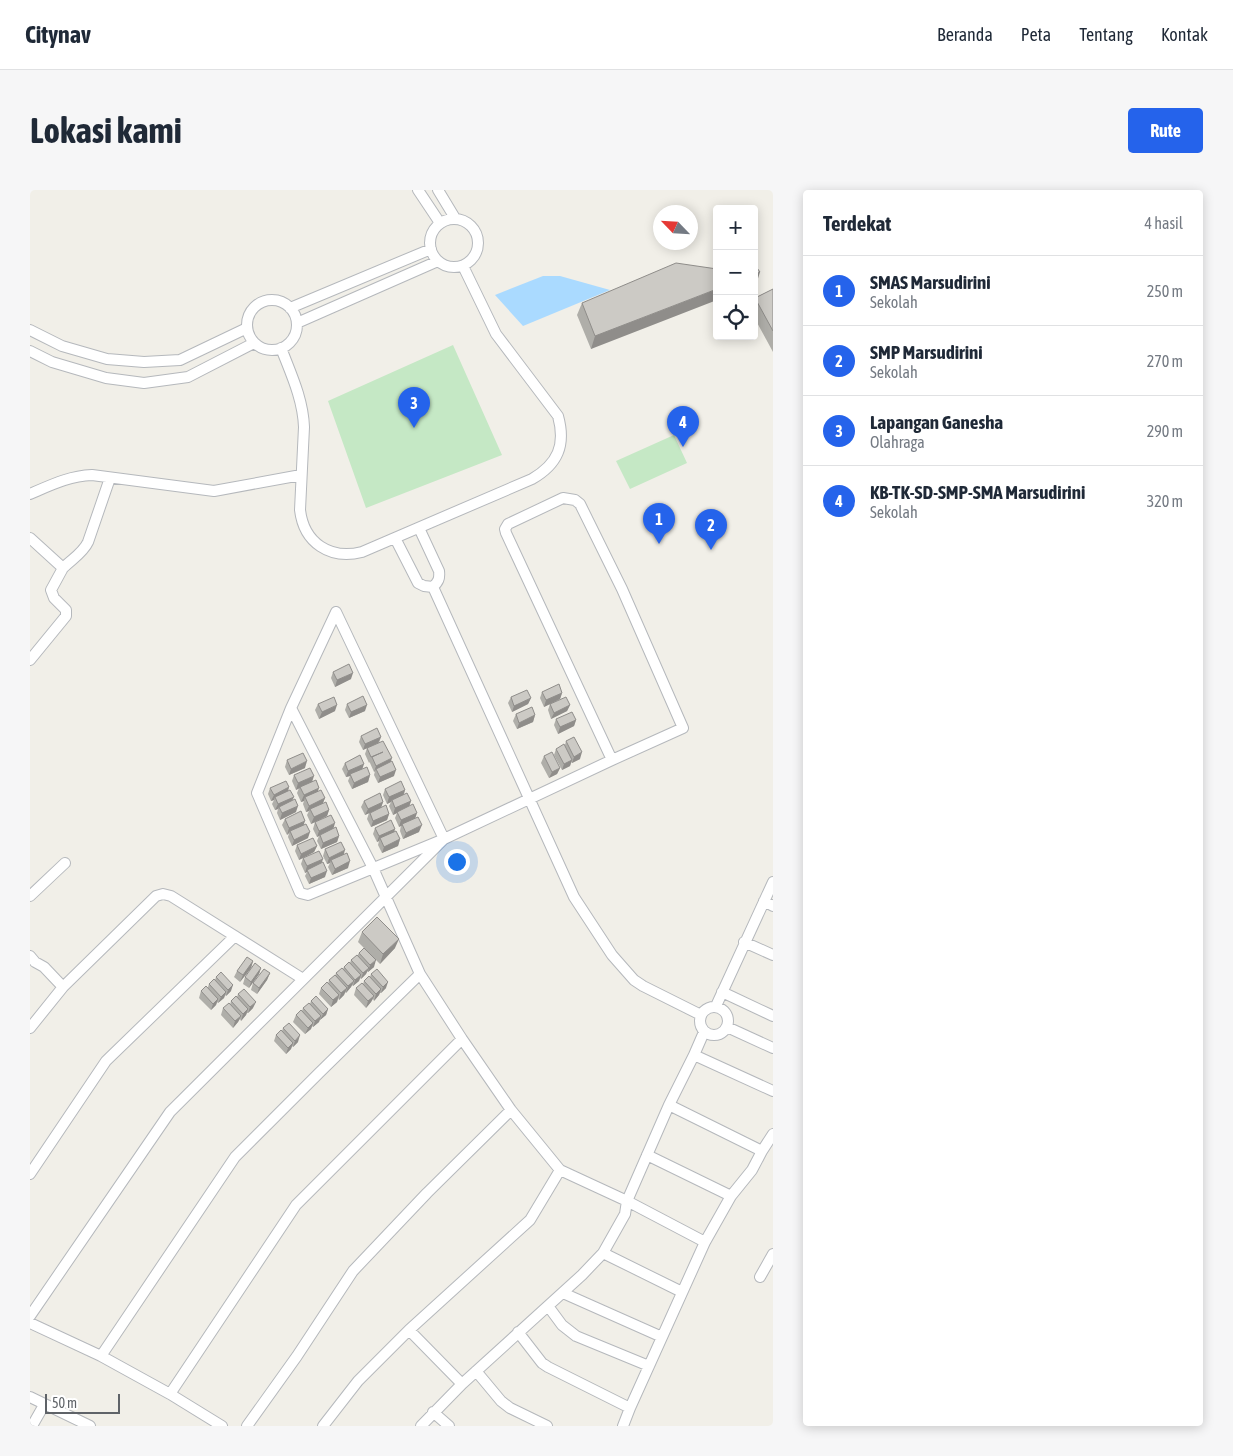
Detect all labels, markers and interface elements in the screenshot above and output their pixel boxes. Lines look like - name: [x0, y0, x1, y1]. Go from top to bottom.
- text: Citynav: [25, 21, 91, 48]
- text: Beranda: [937, 24, 993, 45]
- text: Peta: [1021, 24, 1051, 45]
- text: Tentang: [1079, 24, 1133, 45]
- text: Kontak: [1161, 24, 1208, 45]
- button: Rute: [1128, 108, 1203, 153]
- text: Lokasi kami: [30, 110, 182, 150]
- north arrow: [653, 205, 698, 250]
- map controls: [713, 205, 758, 340]
- button: +: [713, 205, 758, 250]
- text: Terdekat: [823, 211, 891, 235]
- text: 4 hasil: [1145, 214, 1183, 232]
- button: −: [713, 250, 758, 295]
- text: SMAS Marsudirini: [870, 271, 991, 293]
- text: 1: [835, 282, 843, 300]
- text: 250 m: [1147, 282, 1183, 300]
- text: Sekolah: [870, 293, 918, 311]
- button: locate: [713, 295, 758, 340]
- text: SMP Marsudirini: [870, 341, 983, 363]
- text: 2: [835, 352, 843, 370]
- text: 270 m: [1147, 352, 1183, 370]
- text: Sekolah: [870, 363, 918, 381]
- pin: 3: [398, 387, 430, 428]
- pin: 4: [667, 406, 699, 447]
- text: Lapangan Ganesha: [870, 411, 1003, 433]
- text: 3: [835, 422, 843, 440]
- text: 290 m: [1147, 422, 1183, 440]
- text: Olahraga: [870, 433, 925, 451]
- text: KB-TK-SD-SMP-SMA Marsudirini: [870, 481, 1085, 503]
- text: 4: [835, 492, 843, 510]
- text: 320 m: [1147, 492, 1183, 510]
- pin: 1: [643, 503, 675, 544]
- text: Sekolah: [870, 503, 918, 521]
- pin: 2: [695, 509, 727, 550]
- your location: [444, 849, 470, 875]
- scale bar: [45, 1391, 120, 1414]
- text: 50 m: [52, 1395, 77, 1411]

